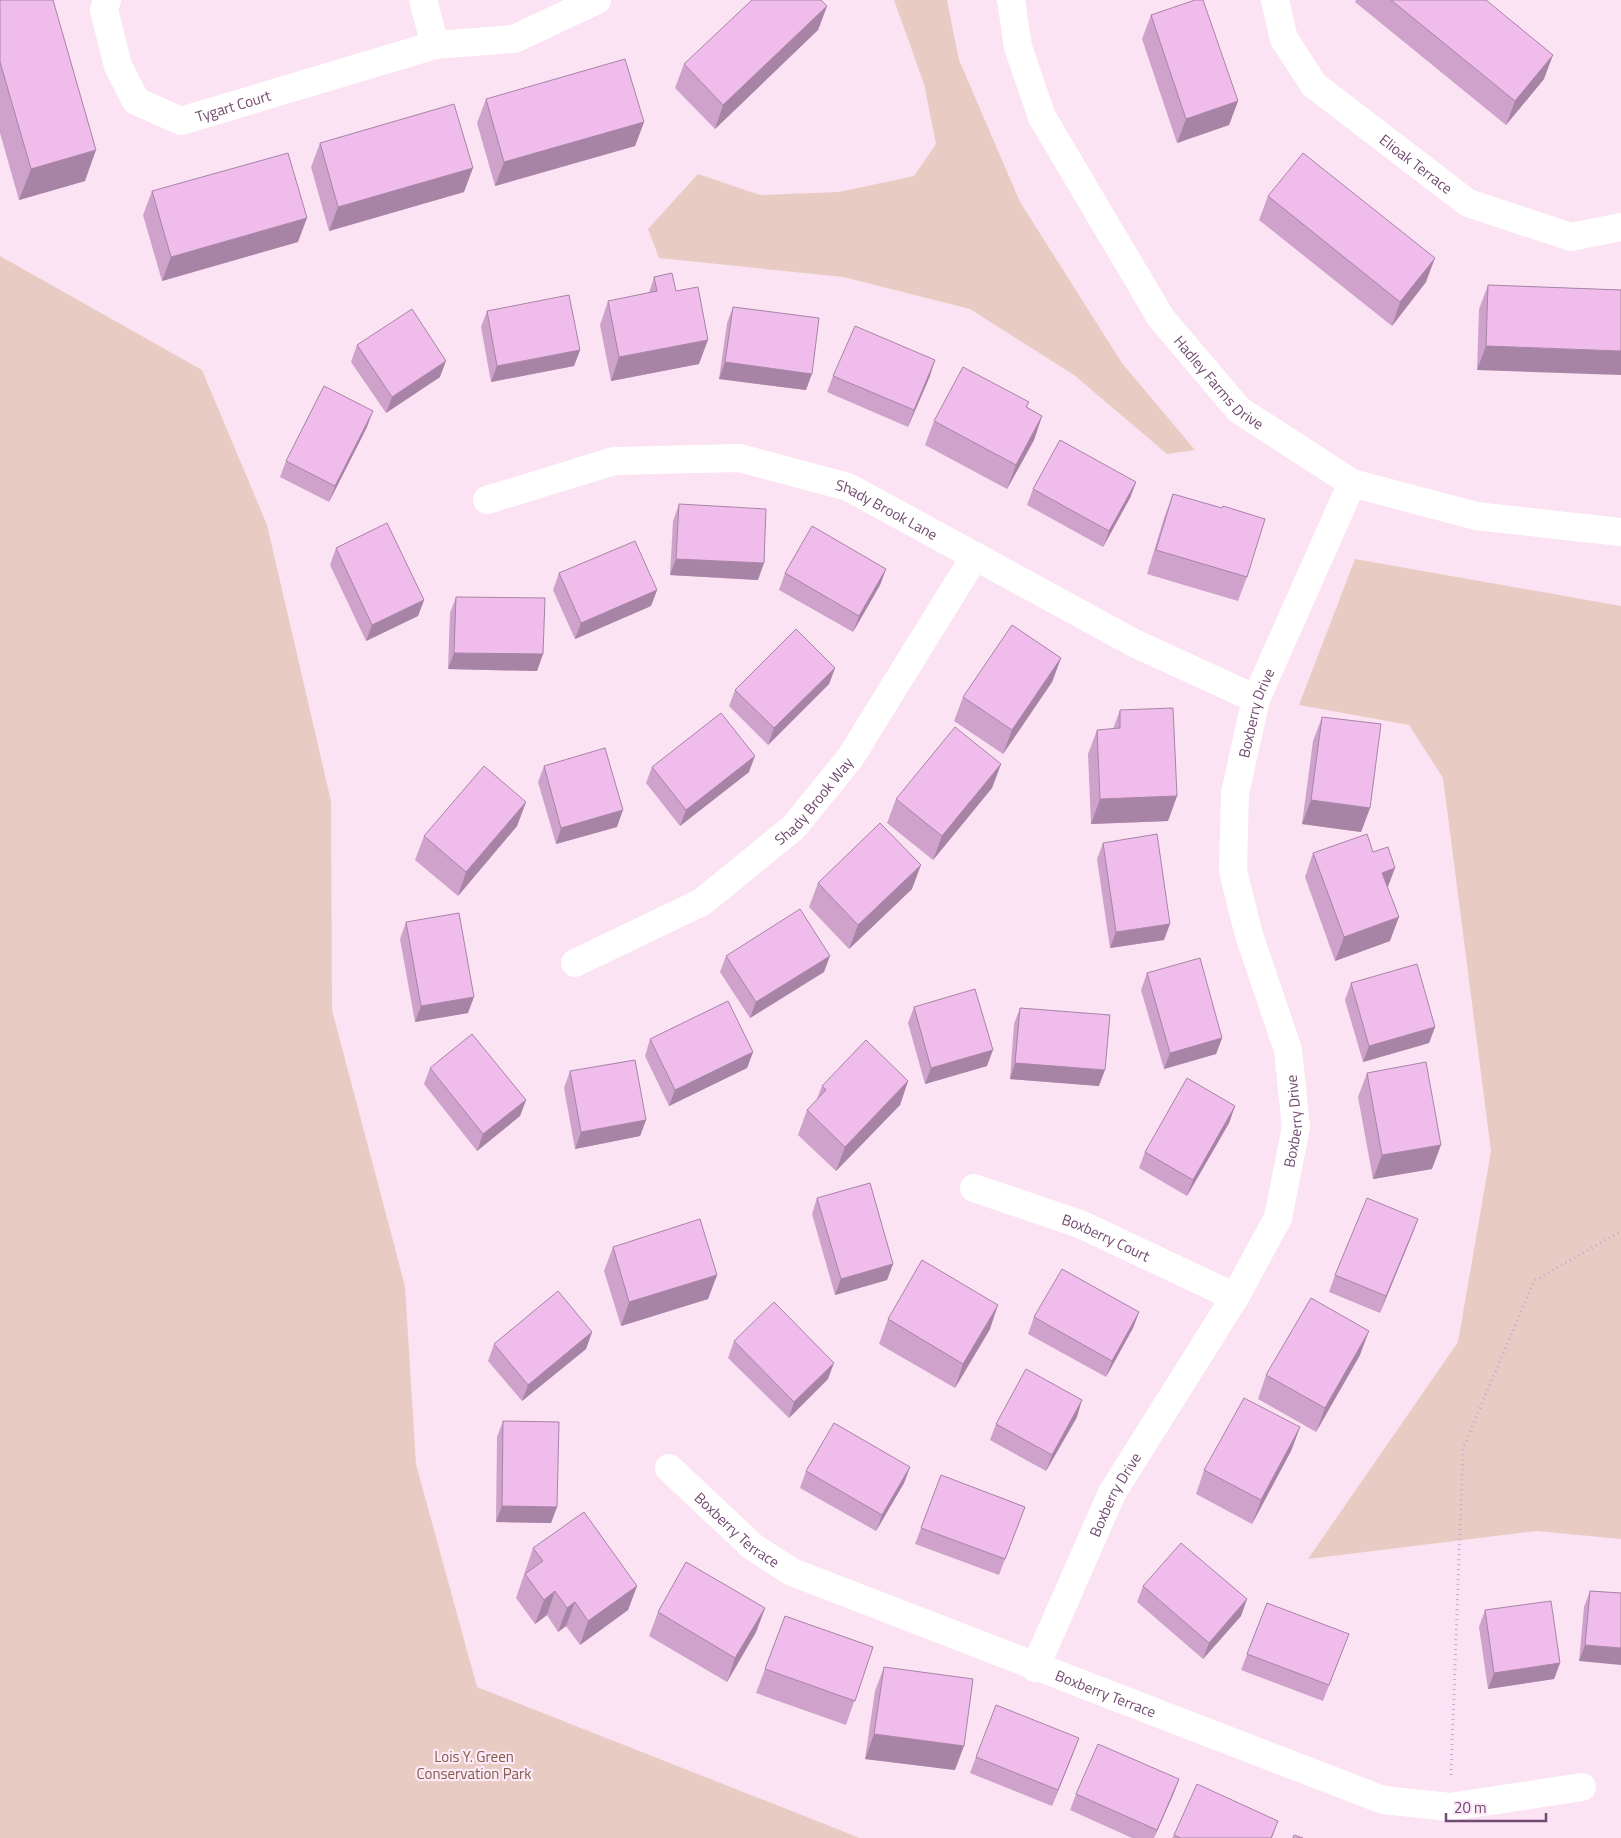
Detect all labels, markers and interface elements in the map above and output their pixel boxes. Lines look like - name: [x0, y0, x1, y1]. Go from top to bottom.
- street label: Tygart Court: [193, 83, 274, 128]
- street label: Elioak Terrace: [1375, 128, 1458, 199]
- street label: Hadley Farms Drive: [1169, 330, 1269, 435]
- street label: Shady Brook Lane: [833, 473, 942, 545]
- street label: Boxberry Drive: [1232, 664, 1280, 760]
- street label: Shady Brook Way: [769, 752, 858, 850]
- street label: Boxberry Drive: [1277, 1074, 1308, 1169]
- street label: Boxberry Court: [1059, 1207, 1155, 1267]
- street label: Boxberry Drive: [1083, 1448, 1146, 1540]
- street label: Boxberry Terrace: [689, 1486, 784, 1573]
- street label: Boxberry Terrace: [1052, 1663, 1160, 1723]
- park label: Lois Y. Green Conservation Park: [417, 1745, 531, 1785]
- scale bar: [1446, 1790, 1546, 1822]
- text: 20 m: [1454, 1796, 1487, 1819]

